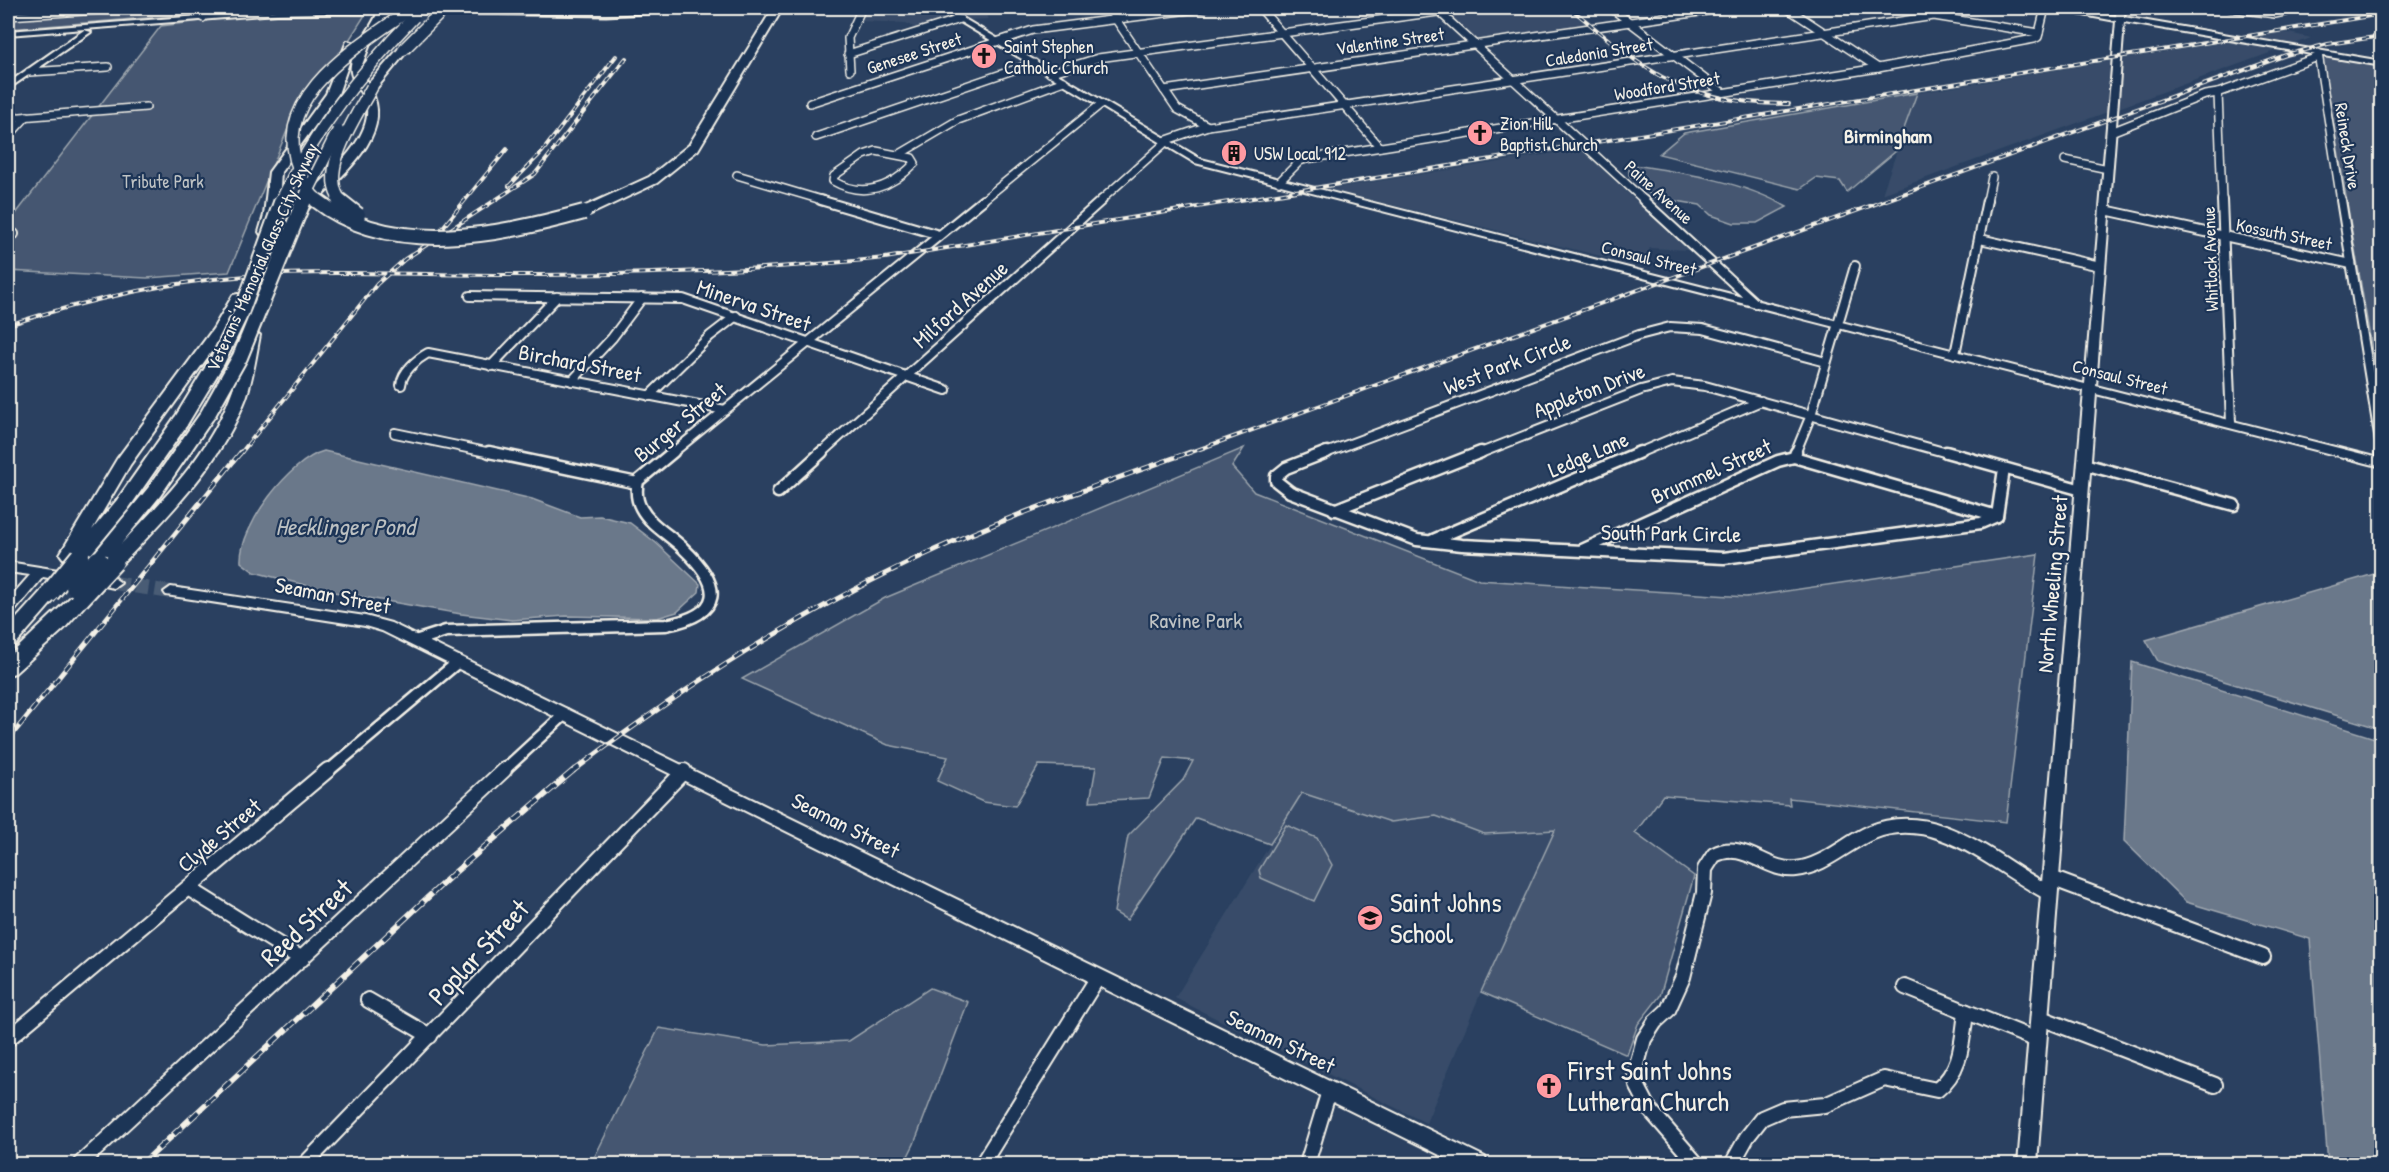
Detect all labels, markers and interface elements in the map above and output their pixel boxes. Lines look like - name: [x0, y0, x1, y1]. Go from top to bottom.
- street label: Valentine Street: [1334, 21, 1446, 61]
- street label: Genesee Street: [863, 26, 965, 80]
- street label: Caledonia Street: [1544, 31, 1655, 73]
- place label: Saint Stephen Catholic Church: [1004, 34, 1108, 80]
- church icon: Saint Stephen Catholic Church: [969, 41, 999, 71]
- street label: Woodford Street: [1613, 65, 1722, 107]
- street label: Reineck Drive: [2329, 101, 2367, 191]
- place label: Zion Hill Baptist Church: [1500, 111, 1598, 157]
- church icon: Zion Hill Baptist Church: [1465, 118, 1495, 148]
- district label: Birmingham: [1844, 122, 1932, 150]
- street label: Veterans' Memorial Glass City Skyway: [200, 138, 324, 375]
- building icon: USW Local 912: [1219, 138, 1249, 168]
- place label: USW Local 912: [1254, 141, 1346, 166]
- street label: Paine Avenue: [1619, 154, 1699, 230]
- park label: Tribute Park: [122, 169, 204, 194]
- street label: Whitlock Avenue: [2196, 206, 2224, 312]
- street label: Kossuth Street: [2234, 212, 2335, 257]
- street label: Consaul Street: [1599, 234, 1700, 282]
- street label: Milford Avenue: [906, 253, 1014, 355]
- street label: Minerva Street: [693, 271, 815, 339]
- street label: West Park Circle: [1439, 326, 1575, 402]
- street label: Birchard Street: [516, 336, 644, 390]
- street label: Consaul Street: [2070, 353, 2171, 401]
- street label: Appleton Drive: [1529, 355, 1649, 425]
- street label: Burger Street: [627, 375, 733, 469]
- street label: Ledge Lane: [1543, 424, 1633, 484]
- street label: Brummel Street: [1646, 431, 1777, 511]
- street label: North Wheeling Street: [2029, 494, 2075, 674]
- water label: Hecklinger Pond: [275, 510, 418, 543]
- street label: South Park Circle: [1601, 517, 1742, 549]
- street label: Seaman Street: [273, 569, 394, 621]
- park label: Ravine Park: [1150, 605, 1242, 635]
- street label: Seaman Street: [787, 785, 905, 865]
- street label: Clyde Street: [171, 791, 268, 879]
- street label: Reed Street: [252, 870, 360, 974]
- place label: Saint Johns School: [1390, 884, 1502, 951]
- street label: Poplar Street: [420, 891, 538, 1013]
- school or university icon: Saint Johns School: [1355, 903, 1385, 933]
- street label: Seaman Street: [1222, 1002, 1341, 1080]
- place label: First Saint Johns Lutheran Church: [1567, 1052, 1732, 1119]
- church icon: First Saint Johns Lutheran Church: [1534, 1071, 1564, 1101]

